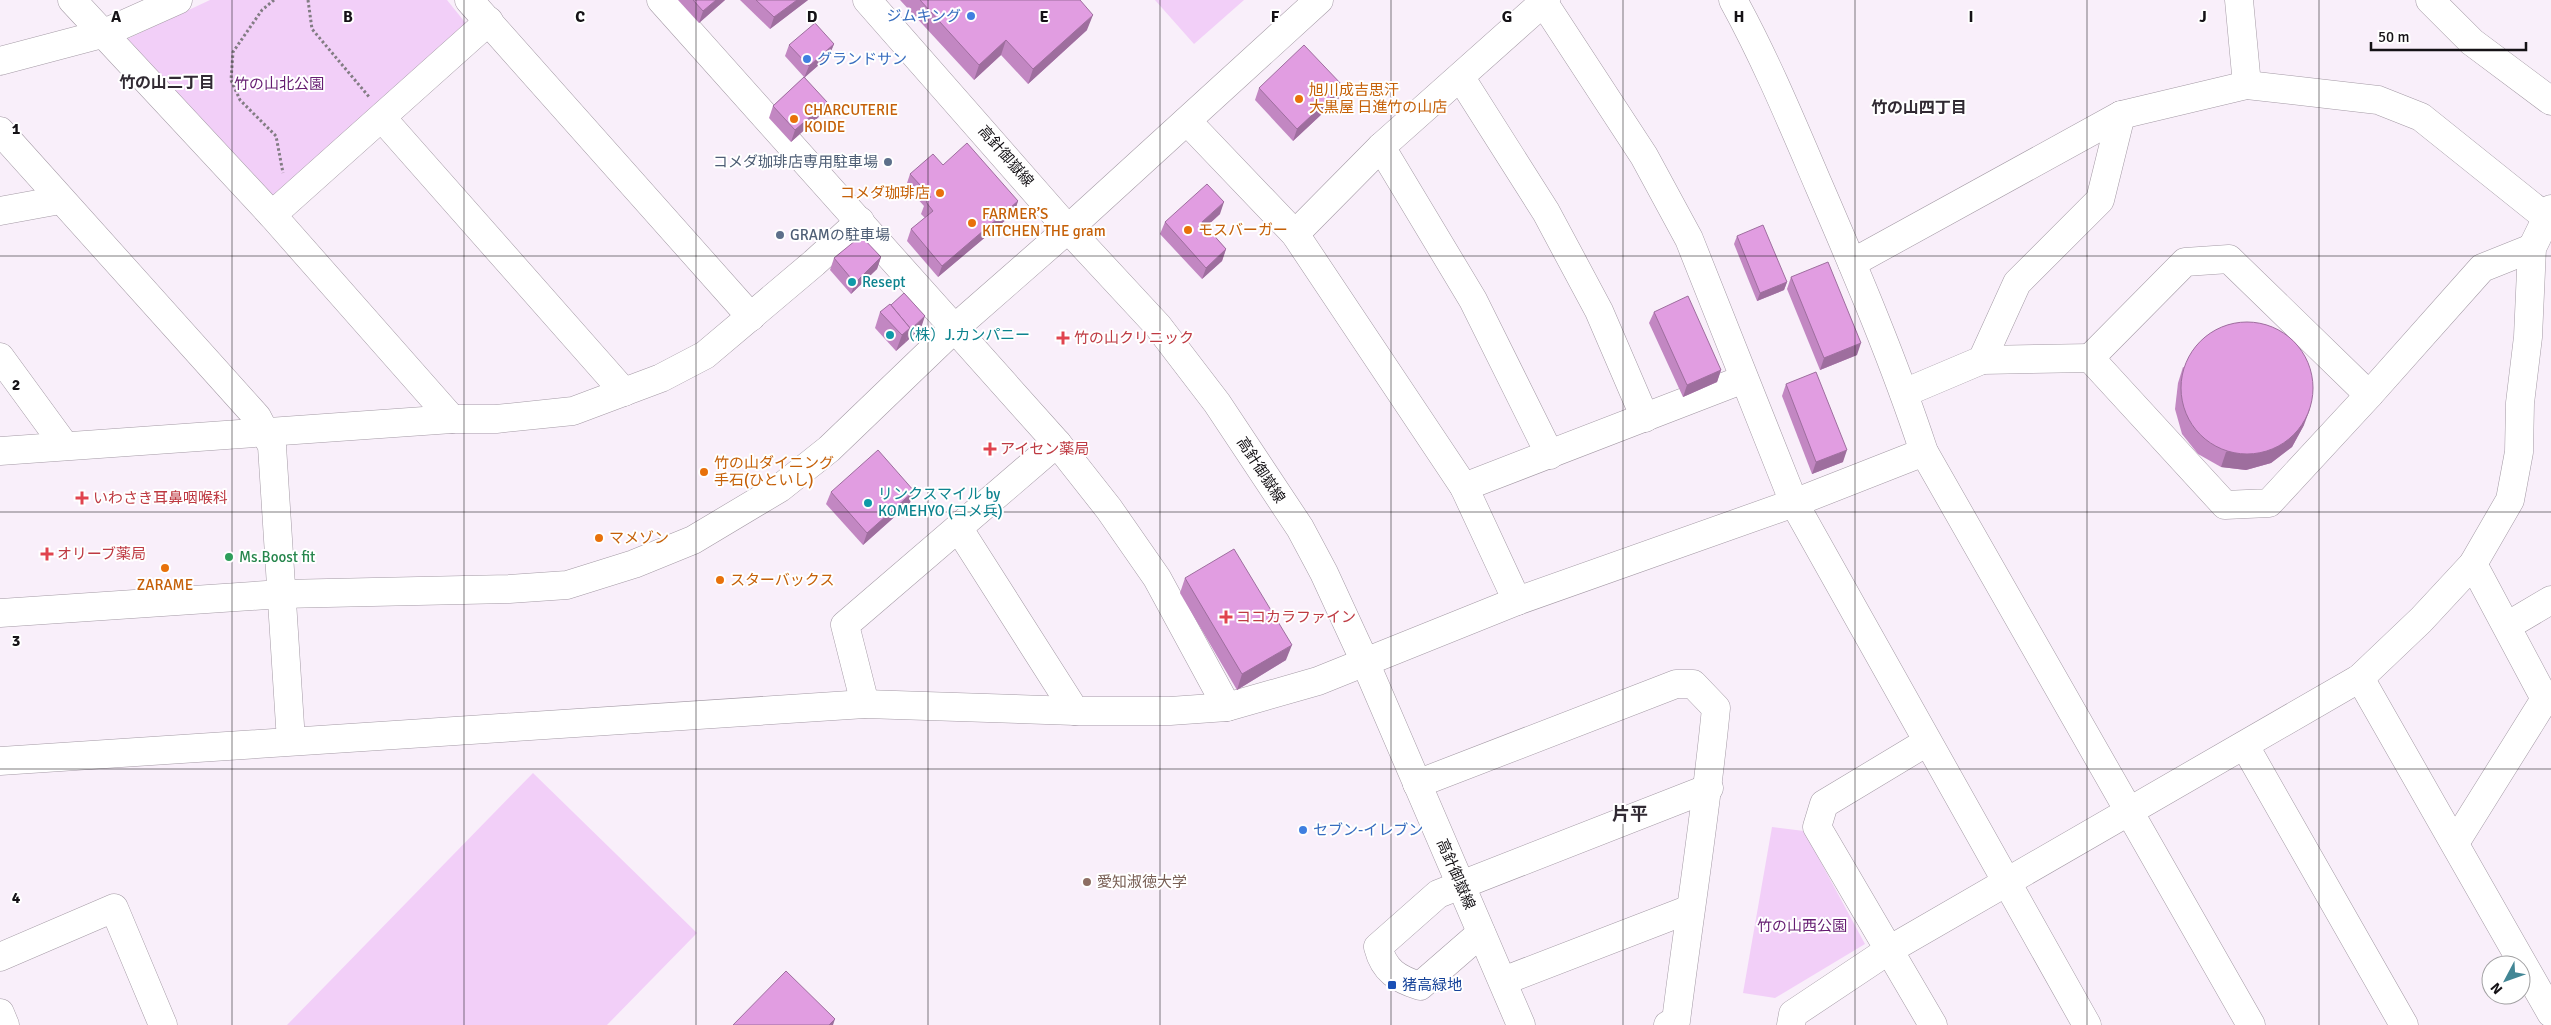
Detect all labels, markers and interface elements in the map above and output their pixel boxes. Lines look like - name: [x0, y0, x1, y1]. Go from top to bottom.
- text: A: [111, 7, 122, 27]
- text: B: [343, 7, 353, 27]
- text: C: [575, 7, 585, 27]
- text: D: [807, 7, 818, 27]
- place label: ジムキング: [886, 7, 961, 25]
- text: E: [1039, 7, 1049, 27]
- text: F: [1271, 7, 1280, 27]
- text: G: [1502, 7, 1512, 27]
- text: H: [1734, 7, 1744, 27]
- text: I: [1968, 7, 1974, 27]
- text: J: [2199, 7, 2207, 27]
- marker: ジムキング: [965, 10, 977, 22]
- scale bar: [2371, 20, 2526, 52]
- text: 50 m: [2378, 28, 2409, 46]
- place label: グランドサン: [817, 50, 907, 68]
- marker: グランドサン: [801, 53, 813, 65]
- district label: 竹の山二丁目: [119, 73, 215, 93]
- park label: 竹の山北公園: [234, 75, 324, 93]
- place label: 旭川成吉思汗 大黒屋 日進竹の山店: [1309, 81, 1447, 116]
- marker: 旭川成吉思汗 大黒屋 日進竹の山店: [1293, 93, 1305, 105]
- district label: 竹の山四丁目: [1871, 98, 1967, 118]
- place label: CHARCUTERIE KOIDE: [804, 101, 898, 136]
- marker: CHARCUTERIE KOIDE: [788, 113, 800, 125]
- text: 1: [12, 119, 21, 139]
- street label: 高針御嶽線: [975, 122, 1037, 190]
- place label: コメダ珈琲店専用駐車場: [713, 153, 878, 171]
- marker: コメダ珈琲店専用駐車場: [882, 156, 894, 168]
- place label: コメダ珈琲店: [840, 184, 930, 202]
- marker: コメダ珈琲店: [934, 187, 946, 199]
- place label: FARMER’S KITCHEN THE gram: [982, 205, 1106, 240]
- marker: FARMER’S KITCHEN THE gram: [966, 217, 978, 229]
- place label: モスバーガー: [1198, 221, 1288, 239]
- marker: モスバーガー: [1182, 224, 1194, 236]
- place label: GRAMの駐車場: [790, 226, 890, 244]
- marker: GRAMの駐車場: [774, 229, 786, 241]
- place label: Resept: [862, 273, 906, 291]
- marker: Resept: [846, 276, 858, 288]
- place label: （株）J.カンパニー: [900, 326, 1030, 344]
- marker: （株）J.カンパニー: [884, 329, 896, 341]
- place label: 竹の山クリニック: [1074, 329, 1194, 347]
- marker: 竹の山クリニック: [1056, 331, 1070, 345]
- text: 2: [12, 375, 20, 395]
- street label: 高針御嶽線: [1233, 434, 1289, 506]
- place label: アイセン薬局: [1000, 440, 1089, 458]
- marker: アイセン薬局: [984, 443, 996, 455]
- place label: 竹の山ダイニング 手石(ひといし): [714, 454, 834, 489]
- marker: 竹の山ダイニング 手石(ひといし): [698, 466, 710, 478]
- place label: リンクスマイル by KOMEHYO (コメ兵): [878, 485, 1003, 520]
- place label: いわさき耳鼻咽喉科: [93, 489, 228, 507]
- marker: いわさき耳鼻咽喉科: [75, 491, 89, 505]
- marker: リンクスマイル by KOMEHYO (コメ兵): [862, 497, 874, 509]
- place label: マメゾン: [609, 529, 669, 547]
- marker: マメゾン: [593, 532, 605, 544]
- place label: オリーブ薬局: [57, 545, 146, 563]
- marker: オリーブ薬局: [41, 548, 53, 560]
- place label: Ms.Boost fit: [239, 548, 315, 566]
- marker: Ms.Boost fit: [223, 551, 235, 563]
- marker: ZARAME: [159, 562, 171, 574]
- place label: スターバックス: [730, 571, 834, 589]
- marker: スターバックス: [714, 574, 726, 586]
- place label: ZARAME: [137, 576, 193, 594]
- place label: ココカラファイン: [1236, 608, 1356, 626]
- marker: ココカラファイン: [1220, 611, 1232, 623]
- text: 3: [12, 631, 20, 651]
- district label: 片平: [1612, 803, 1648, 825]
- place label: セブン-イレブン: [1313, 821, 1423, 839]
- marker: セブン-イレブン: [1297, 824, 1309, 836]
- street label: 高針御嶽線: [1433, 836, 1479, 912]
- place label: 愛知淑徳大学: [1097, 873, 1187, 891]
- marker: 愛知淑徳大学: [1081, 876, 1093, 888]
- text: 4: [12, 888, 21, 908]
- park label: 竹の山西公園: [1757, 917, 1847, 935]
- north arrow: [2481, 955, 2531, 1005]
- place label: 猪高緑地: [1402, 976, 1462, 994]
- marker: 猪高緑地: [1386, 979, 1398, 991]
- text: N: [2487, 979, 2506, 997]

